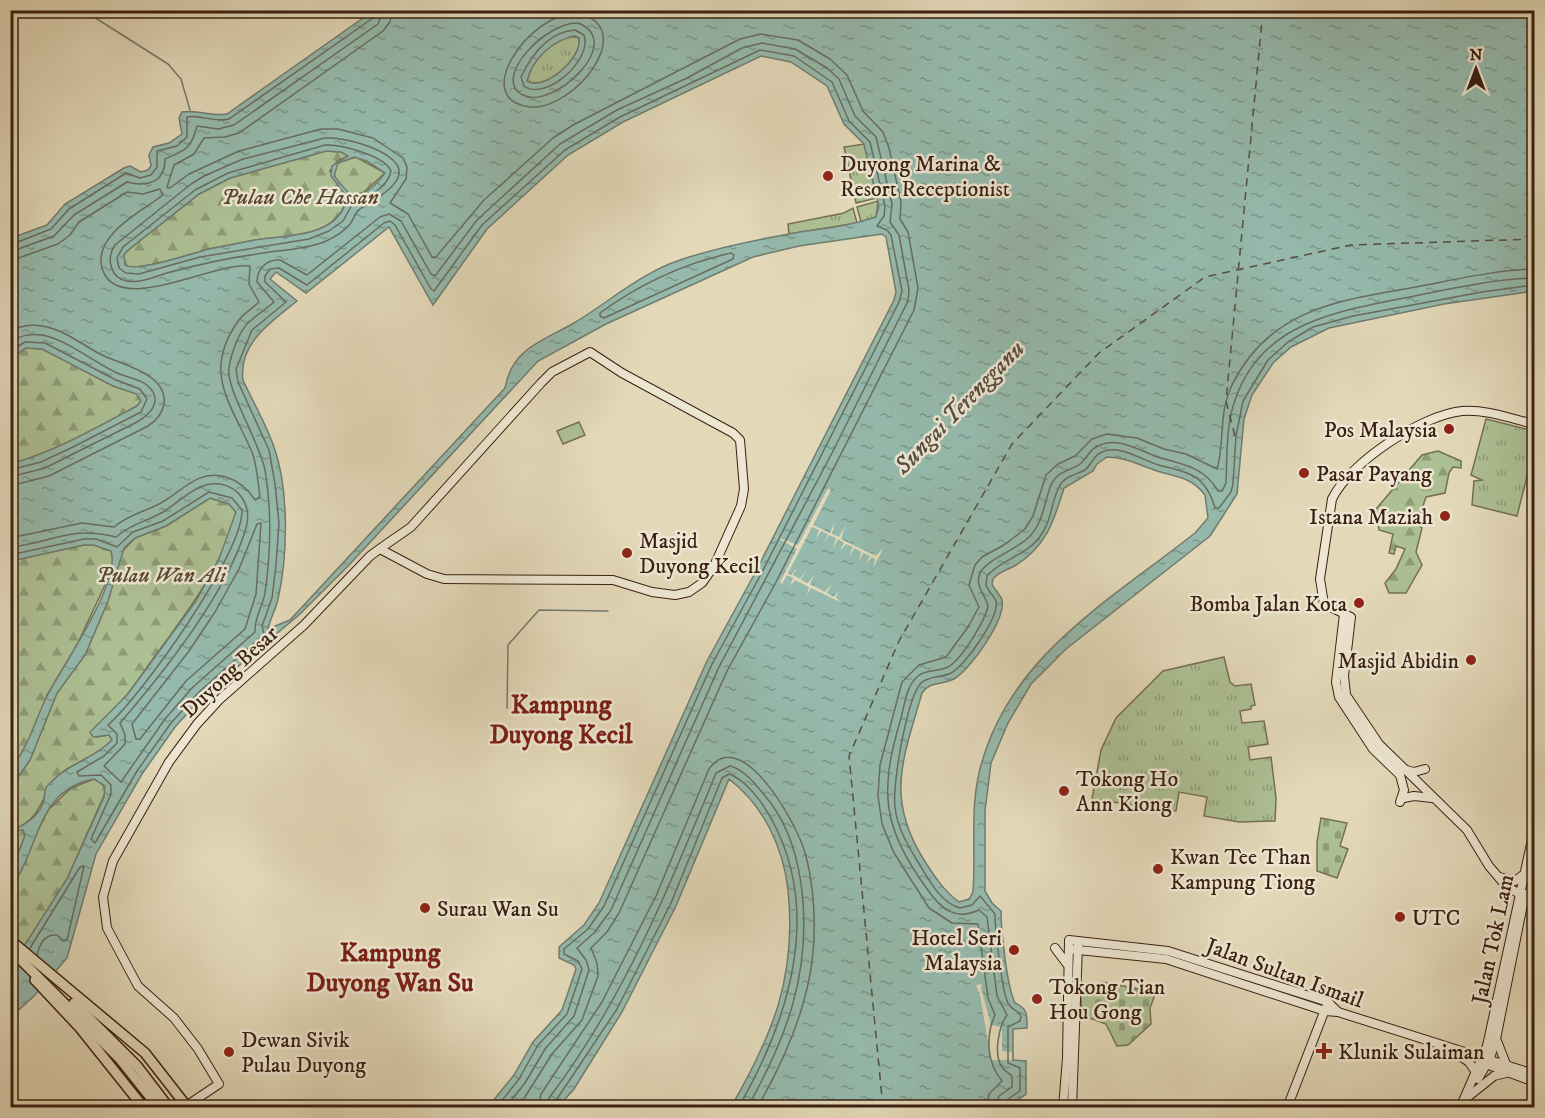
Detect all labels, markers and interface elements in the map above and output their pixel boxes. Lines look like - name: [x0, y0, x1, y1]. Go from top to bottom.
- north arrow: [1446, 39, 1506, 99]
- text: N: [1469, 45, 1483, 65]
- place label: Duyong Marina & Resort Receptionist: [840, 151, 1010, 203]
- marker: Duyong Marina & Resort Receptionist: [821, 169, 835, 183]
- park label: Pulau Che Hassan: [221, 184, 379, 211]
- water label: Sungai Terengganu: [887, 334, 1031, 482]
- place label: Pos Malaysia: [1324, 417, 1438, 444]
- marker: Pos Malaysia: [1442, 422, 1456, 436]
- place label: Pasar Payang: [1316, 461, 1432, 488]
- marker: Pasar Payang: [1297, 466, 1311, 480]
- place label: Istana Maziah: [1309, 504, 1433, 531]
- marker: Istana Maziah: [1438, 509, 1452, 523]
- place label: Masjid Duyong Kecil: [639, 528, 760, 580]
- marker: Masjid Duyong Kecil: [620, 546, 634, 560]
- park label: Pulau Wan Ali: [96, 562, 227, 589]
- place label: Bomba Jalan Kota: [1189, 591, 1348, 618]
- marker: Bomba Jalan Kota: [1352, 596, 1366, 610]
- street label: Duyong Besar: [176, 620, 285, 724]
- place label: Masjid Abidin: [1337, 648, 1460, 675]
- marker: Masjid Abidin: [1464, 653, 1478, 667]
- district label: Kampung Duyong Kecil: [489, 689, 634, 752]
- place label: Tokong Ho Ann Kiong: [1076, 766, 1178, 818]
- marker: Tokong Ho Ann Kiong: [1057, 784, 1071, 798]
- place label: Kwan Tee Than Kampung Tiong: [1170, 844, 1315, 896]
- marker: Kwan Tee Than Kampung Tiong: [1151, 862, 1165, 876]
- street label: Jalan Tok Lam: [1466, 872, 1520, 1009]
- place label: Surau Wan Su: [437, 896, 559, 923]
- marker: Surau Wan Su: [418, 901, 432, 915]
- place label: UTC: [1412, 905, 1460, 932]
- marker: UTC: [1393, 910, 1407, 924]
- place label: Hotel Seri Malaysia: [911, 925, 1003, 977]
- street label: Jalan Sultan Ismail: [1200, 932, 1367, 1015]
- district label: Kampung Duyong Wan Su: [306, 937, 474, 1000]
- marker: Hotel Seri Malaysia: [1007, 943, 1021, 957]
- place label: Tokong Tian Hou Gong: [1049, 974, 1166, 1026]
- marker: Tokong Tian Hou Gong: [1030, 992, 1044, 1006]
- place label: Dewan Sivik Pulau Duyong: [241, 1027, 366, 1079]
- place label: Klunik Sulaiman: [1338, 1039, 1485, 1066]
- marker: Klunik Sulaiman: [1315, 1042, 1333, 1060]
- marker: Dewan Sivik Pulau Duyong: [222, 1045, 236, 1059]

